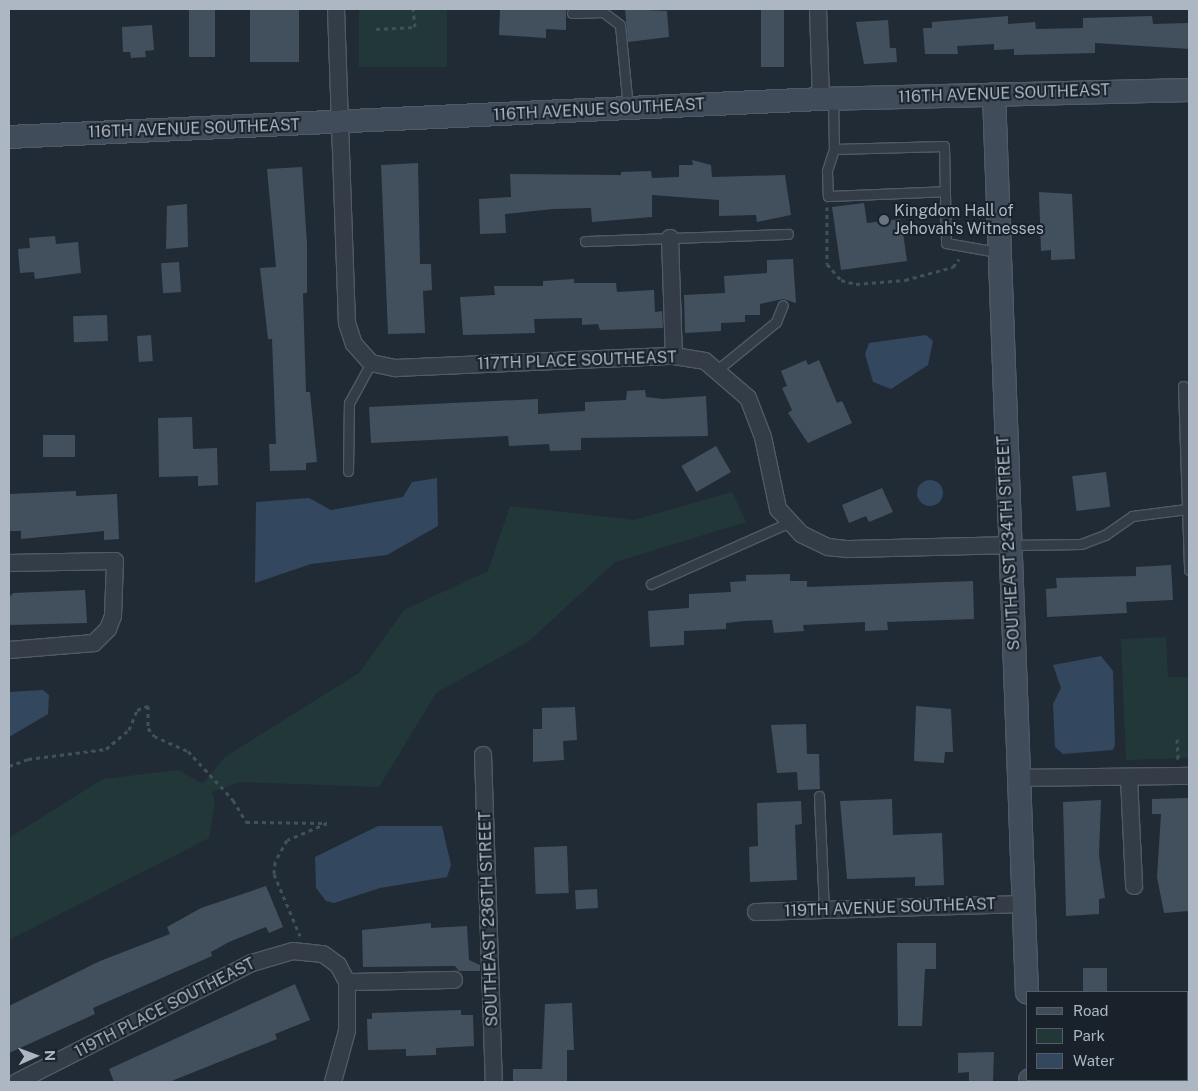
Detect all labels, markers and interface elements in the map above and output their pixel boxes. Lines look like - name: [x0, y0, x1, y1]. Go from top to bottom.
- street label: 116TH AVENUE SOUTHEAST: [898, 81, 1110, 107]
- street label: 116TH AVENUE SOUTHEAST: [493, 95, 705, 125]
- street label: 116TH AVENUE SOUTHEAST: [88, 116, 300, 142]
- place label: Kingdom Hall of Jehovah's Witnesses: [894, 201, 1044, 239]
- marker: Kingdom Hall of Jehovah's Witnesses: [878, 214, 890, 226]
- street label: 117TH PLACE SOUTHEAST: [477, 348, 677, 374]
- street label: SOUTHEAST 234TH STREET: [994, 435, 1024, 651]
- street label: SOUTHEAST 236TH STREET: [476, 811, 502, 1027]
- street label: 119TH AVENUE SOUTHEAST: [784, 895, 996, 921]
- street label: 119TH PLACE SOUTHEAST: [72, 954, 258, 1062]
- legend: [1026, 991, 1188, 1081]
- text: Road: [1073, 1002, 1109, 1019]
- text: Park: [1073, 1027, 1105, 1044]
- north arrow: [10, 1031, 60, 1081]
- text: N: [42, 1050, 58, 1061]
- text: Water: [1073, 1052, 1115, 1069]

